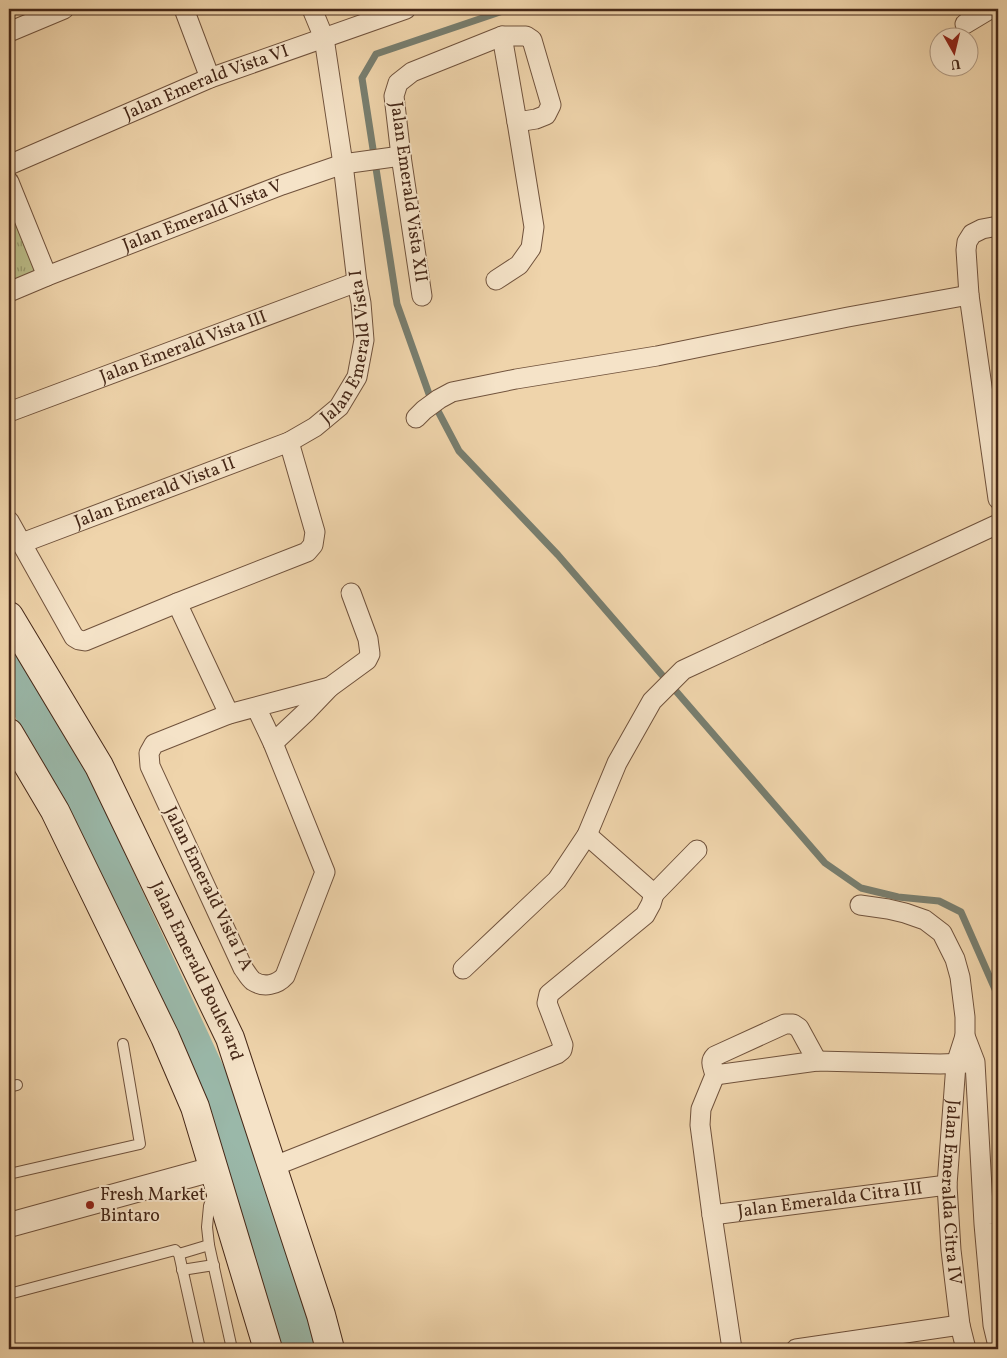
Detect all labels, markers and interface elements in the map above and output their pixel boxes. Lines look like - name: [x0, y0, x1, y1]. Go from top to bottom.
- north arrow: [930, 28, 980, 78]
- street label: Jalan Emerald Vista VI: [120, 39, 292, 126]
- text: U: [949, 53, 962, 74]
- street label: Jalan Emerald Vista XII: [383, 100, 433, 284]
- street label: Jalan Emerald Vista V: [119, 174, 286, 258]
- street label: Jalan Emerald Vista I: [315, 269, 377, 430]
- street label: Jalan Emerald Vista III: [96, 304, 270, 390]
- street label: Jalan Emerald Vista II: [71, 451, 239, 535]
- street label: Jalan Emerald Vista I A: [157, 803, 259, 976]
- street label: Jalan Emerald Boulevard: [144, 877, 249, 1064]
- street label: Jalan Emeralda Citra IV: [934, 1099, 968, 1286]
- street label: Jalan Emeralda Citra III: [736, 1176, 924, 1224]
- place label: Fresh Market Bintaro: [100, 1183, 205, 1229]
- marker: Fresh Market Bintaro: [84, 1199, 96, 1211]

